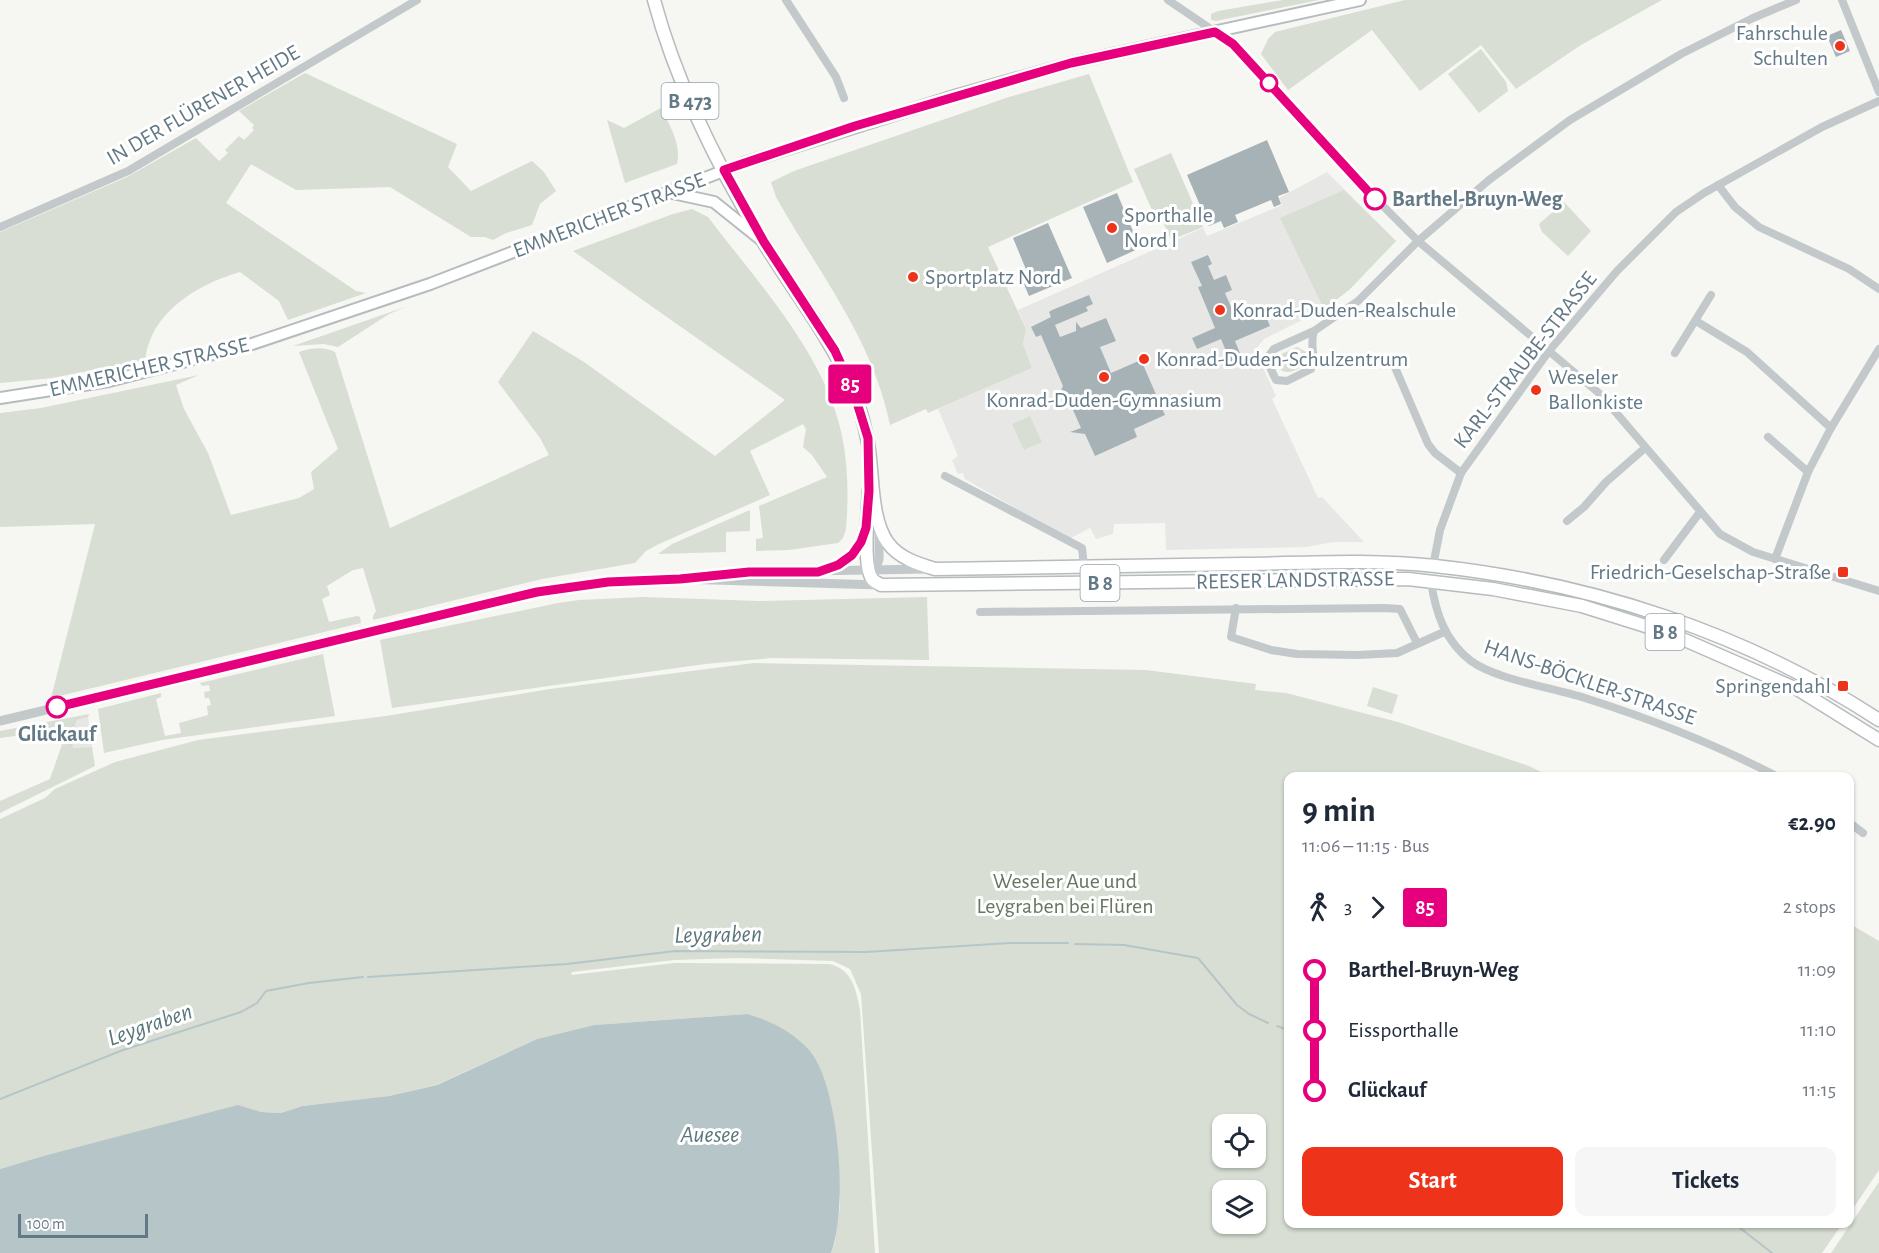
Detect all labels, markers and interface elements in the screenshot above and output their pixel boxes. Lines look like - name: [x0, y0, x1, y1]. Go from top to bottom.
- place label: Fahrschule Schulten: [1736, 22, 1828, 69]
- marker: Fahrschule Schulten: [1833, 39, 1847, 53]
- street label: IN DER FLÜRENER HEIDE: [103, 41, 303, 169]
- unlabelled marker: [1260, 74, 1278, 92]
- road number: B 473: [662, 83, 718, 119]
- street label: EMMERICHER STRASSE: [510, 168, 708, 262]
- marker: Barthel-Bruyn-Weg: [1364, 188, 1386, 210]
- place label: Barthel-Bruyn-Weg: [1392, 188, 1563, 211]
- place label: Sporthalle Nord I: [1124, 204, 1213, 251]
- marker: Sporthalle Nord I: [1105, 221, 1119, 235]
- place label: Sportplatz Nord: [925, 266, 1061, 288]
- street label: KARL-STRAUBE-STRASSE: [1449, 267, 1601, 453]
- marker: Sportplatz Nord: [906, 270, 920, 284]
- place label: Konrad-Duden-Realschule: [1232, 299, 1456, 321]
- marker: Konrad-Duden-Realschule: [1213, 303, 1227, 317]
- street label: EMMERICHER STRASSE: [47, 333, 251, 401]
- place label: Konrad-Duden-Schulzentrum: [1156, 348, 1408, 370]
- marker: Konrad-Duden-Schulzentrum: [1137, 352, 1151, 366]
- line badge: 85: [823, 364, 877, 404]
- place label: Weseler Ballonkiste: [1548, 366, 1643, 413]
- marker: Konrad-Duden-Gymnasium: [1097, 370, 1111, 384]
- text: 85: [840, 374, 860, 395]
- marker: Weseler Ballonkiste: [1529, 383, 1543, 397]
- place label: Konrad-Duden-Gymnasium: [986, 389, 1222, 411]
- place label: Friedrich-Geselschap-Straße: [1590, 561, 1831, 583]
- road number: B 8: [1080, 565, 1120, 601]
- marker: Friedrich-Geselschap-Straße: [1836, 565, 1850, 579]
- street label: REESER LANDSTRASSE: [1196, 567, 1395, 593]
- road number: B 8: [1646, 614, 1684, 650]
- street label: HANS-BÖCKLER-STRASSE: [1481, 635, 1699, 729]
- place label: Springendahl: [1715, 675, 1831, 697]
- marker: Springendahl: [1836, 679, 1850, 693]
- marker: Glückauf: [46, 696, 68, 718]
- place label: Glückauf: [18, 723, 98, 745]
- text: 9 min: [1302, 795, 1376, 828]
- text: €2.90: [1788, 812, 1836, 834]
- text: 11:06 – 11:15 · Bus: [1302, 836, 1430, 856]
- park label: Weseler Aue und Leygraben bei Flüren: [976, 870, 1154, 917]
- icon: walk: [1302, 891, 1335, 924]
- icon: forward: [1361, 891, 1394, 924]
- text: 3: [1344, 897, 1352, 917]
- text: 85: [1415, 897, 1435, 918]
- text: 2 stops: [1783, 897, 1836, 917]
- water label: Leygraben: [674, 922, 762, 948]
- text: Barthel-Bruyn-Weg: [1348, 959, 1518, 981]
- text: 11:09: [1798, 960, 1836, 980]
- water label: Leygraben: [104, 999, 196, 1051]
- text: Eissporthalle: [1348, 1019, 1459, 1041]
- text: 11:10: [1800, 1020, 1836, 1040]
- text: Glückauf: [1348, 1079, 1426, 1101]
- text: 11:15: [1802, 1080, 1836, 1100]
- map controls: [1212, 1114, 1266, 1234]
- button: locate: [1212, 1114, 1266, 1168]
- water label: Auesee: [680, 1123, 739, 1147]
- button: Start: [1302, 1147, 1563, 1216]
- button: Tickets: [1575, 1147, 1836, 1216]
- button: layers: [1212, 1180, 1266, 1234]
- scale bar: [18, 1211, 148, 1238]
- text: 100 m: [27, 1216, 65, 1232]

